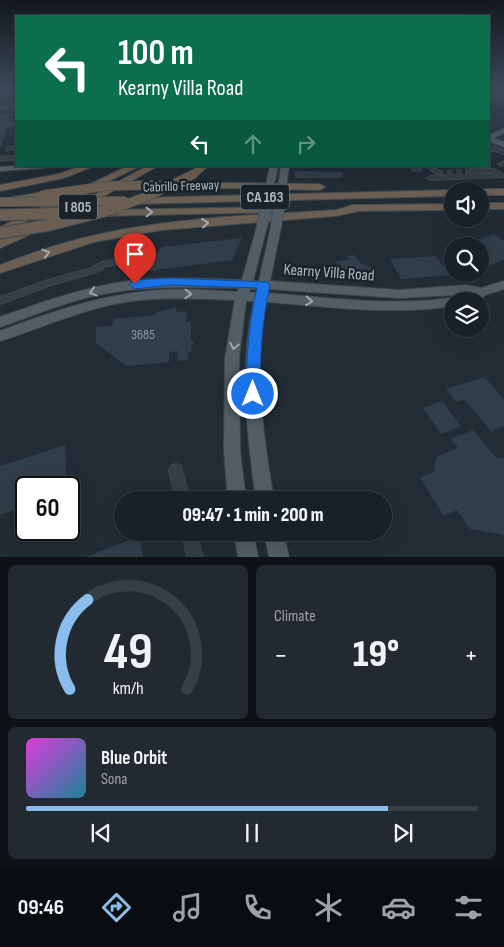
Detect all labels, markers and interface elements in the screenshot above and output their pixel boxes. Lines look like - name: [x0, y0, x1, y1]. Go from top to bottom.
- text: 100 m: [118, 32, 194, 75]
- icon: left: [35, 35, 100, 100]
- text: Kearny Villa Road: [118, 75, 243, 102]
- icon: left: [186, 130, 214, 158]
- icon: ahead: [239, 130, 267, 158]
- icon: right: [292, 130, 320, 158]
- street label: Cabrillo Freeway: [143, 176, 220, 196]
- map controls: [444, 182, 489, 337]
- button: sound: [444, 182, 489, 227]
- road number: CA 163: [241, 184, 289, 210]
- road number: I 805: [59, 194, 97, 220]
- one-way arrow: [146, 207, 153, 217]
- one-way arrow: [202, 218, 210, 229]
- pin: [114, 233, 156, 284]
- button: search: [444, 237, 489, 282]
- icon: arrive: [121, 240, 149, 268]
- one-way arrow: [41, 248, 50, 258]
- street label: Kearny Villa Road: [283, 260, 375, 286]
- one-way arrow: [88, 286, 97, 297]
- one-way arrow: [184, 289, 192, 300]
- button: layers: [444, 292, 489, 337]
- one-way arrow: [306, 295, 314, 306]
- house number: 3685: [131, 326, 155, 343]
- one-way arrow: [230, 341, 240, 350]
- position arrow: [226, 367, 278, 419]
- speed limit sign: 60: [15, 476, 80, 541]
- text: 09:47 · 1 min · 200 m: [182, 504, 324, 527]
- text: Climate: [274, 607, 316, 626]
- text: 49: [104, 621, 152, 684]
- text: 19°: [353, 632, 399, 677]
- text: −: [274, 639, 288, 672]
- text: +: [464, 639, 478, 672]
- text: km/h: [113, 678, 143, 699]
- text: Blue Orbit: [101, 747, 167, 770]
- text: Sona: [101, 770, 128, 789]
- icon: previous: [87, 819, 115, 847]
- icon: pause: [238, 819, 266, 847]
- icon: next: [389, 819, 417, 847]
- icon: directions: [99, 890, 134, 925]
- icon: music: [170, 890, 205, 925]
- icon: phone: [240, 890, 275, 925]
- icon: climate: [311, 890, 346, 925]
- icon: car: [381, 890, 416, 925]
- icon: filters: [451, 890, 486, 925]
- text: 09:46: [18, 894, 64, 921]

